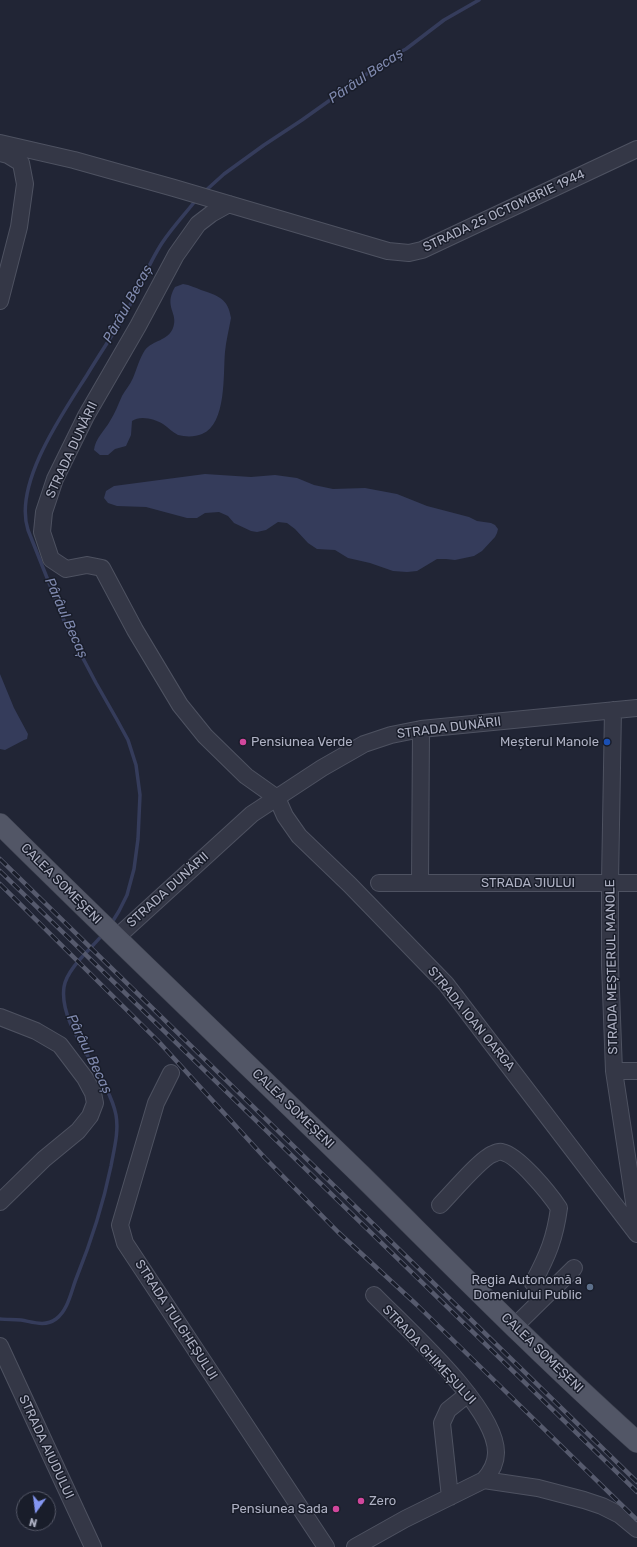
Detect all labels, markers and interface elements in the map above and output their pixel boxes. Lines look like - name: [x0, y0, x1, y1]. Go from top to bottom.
- water label: Pârâul Becaș: [326, 45, 406, 107]
- street label: STRADA 25 OCTOMBRIE 1944: [421, 167, 587, 255]
- water label: Pârâul Becaș: [100, 262, 156, 346]
- street label: STRADA DUNĂRII: [43, 399, 101, 501]
- water label: Pârâul Becaș: [41, 575, 91, 661]
- street label: STRADA DUNĂRII: [396, 714, 502, 742]
- place label: Pensiunea Verde: [251, 734, 352, 750]
- place label: Meșterul Manole: [500, 734, 599, 750]
- marker: Pensiunea Verde: [238, 737, 248, 747]
- marker: Meșterul Manole: [602, 737, 612, 747]
- street label: CALEA SOMEȘENI: [17, 840, 105, 928]
- street label: STRADA DUNĂRII: [124, 849, 212, 931]
- street label: STRADA JIULUI: [481, 875, 575, 891]
- street label: STRADA MEȘTERUL MANOLE: [603, 879, 621, 1055]
- street label: STRADA IOAN OARGA: [424, 964, 518, 1074]
- water label: Pârâul Becaș: [63, 1012, 115, 1096]
- street label: CALEA SOMEȘENI: [249, 1066, 337, 1152]
- street label: STRADA TULGHEȘULUI: [131, 1257, 221, 1383]
- place label: Regia Autonomă a Domeniului Public: [472, 1272, 582, 1303]
- marker: Regia Autonomă a Domeniului Public: [585, 1282, 595, 1292]
- street label: STRADA GHIMEȘULUI: [379, 1302, 479, 1408]
- street label: CALEA SOMEȘENI: [498, 1310, 586, 1396]
- street label: STRADA AIUDULUI: [15, 1393, 77, 1501]
- north arrow: [16, 1491, 56, 1531]
- place label: Zero: [369, 1493, 396, 1509]
- marker: Zero: [356, 1496, 366, 1506]
- place label: Pensiunea Sada: [231, 1501, 328, 1517]
- marker: Pensiunea Sada: [331, 1504, 341, 1514]
- text: N: [28, 1515, 39, 1529]

